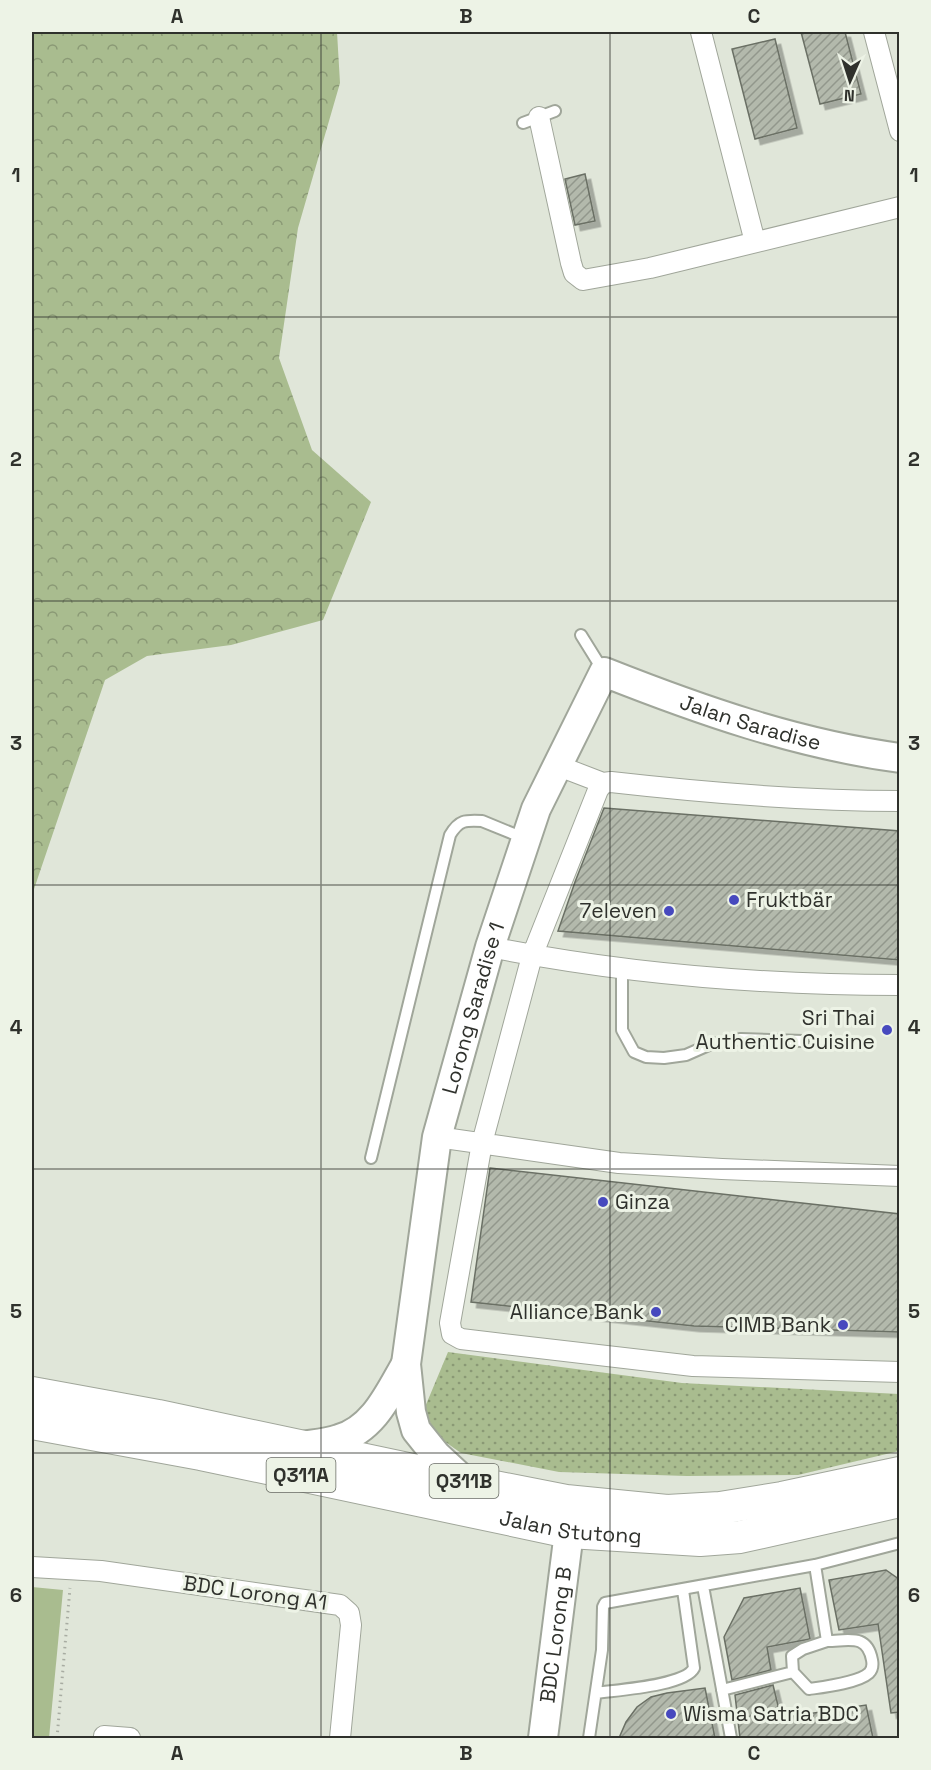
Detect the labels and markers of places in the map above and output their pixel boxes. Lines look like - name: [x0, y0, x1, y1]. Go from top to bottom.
- place label: Fruktbär: [746, 886, 833, 913]
- marker: Fruktbär: [727, 893, 741, 907]
- place label: 7eleven: [579, 897, 657, 924]
- marker: 7eleven: [662, 904, 676, 918]
- place label: Sri Thai Authentic Cuisine: [696, 1004, 875, 1055]
- marker: Sri Thai Authentic Cuisine: [880, 1023, 894, 1037]
- place label: Ginza: [615, 1188, 670, 1215]
- marker: Ginza: [596, 1195, 610, 1209]
- place label: Alliance Bank: [510, 1298, 644, 1325]
- marker: Alliance Bank: [649, 1305, 663, 1319]
- place label: CIMB Bank: [725, 1311, 831, 1338]
- marker: CIMB Bank: [836, 1318, 850, 1332]
- place label: Wisma Satria BDC: [683, 1700, 859, 1727]
- marker: Wisma Satria BDC: [664, 1707, 678, 1721]

